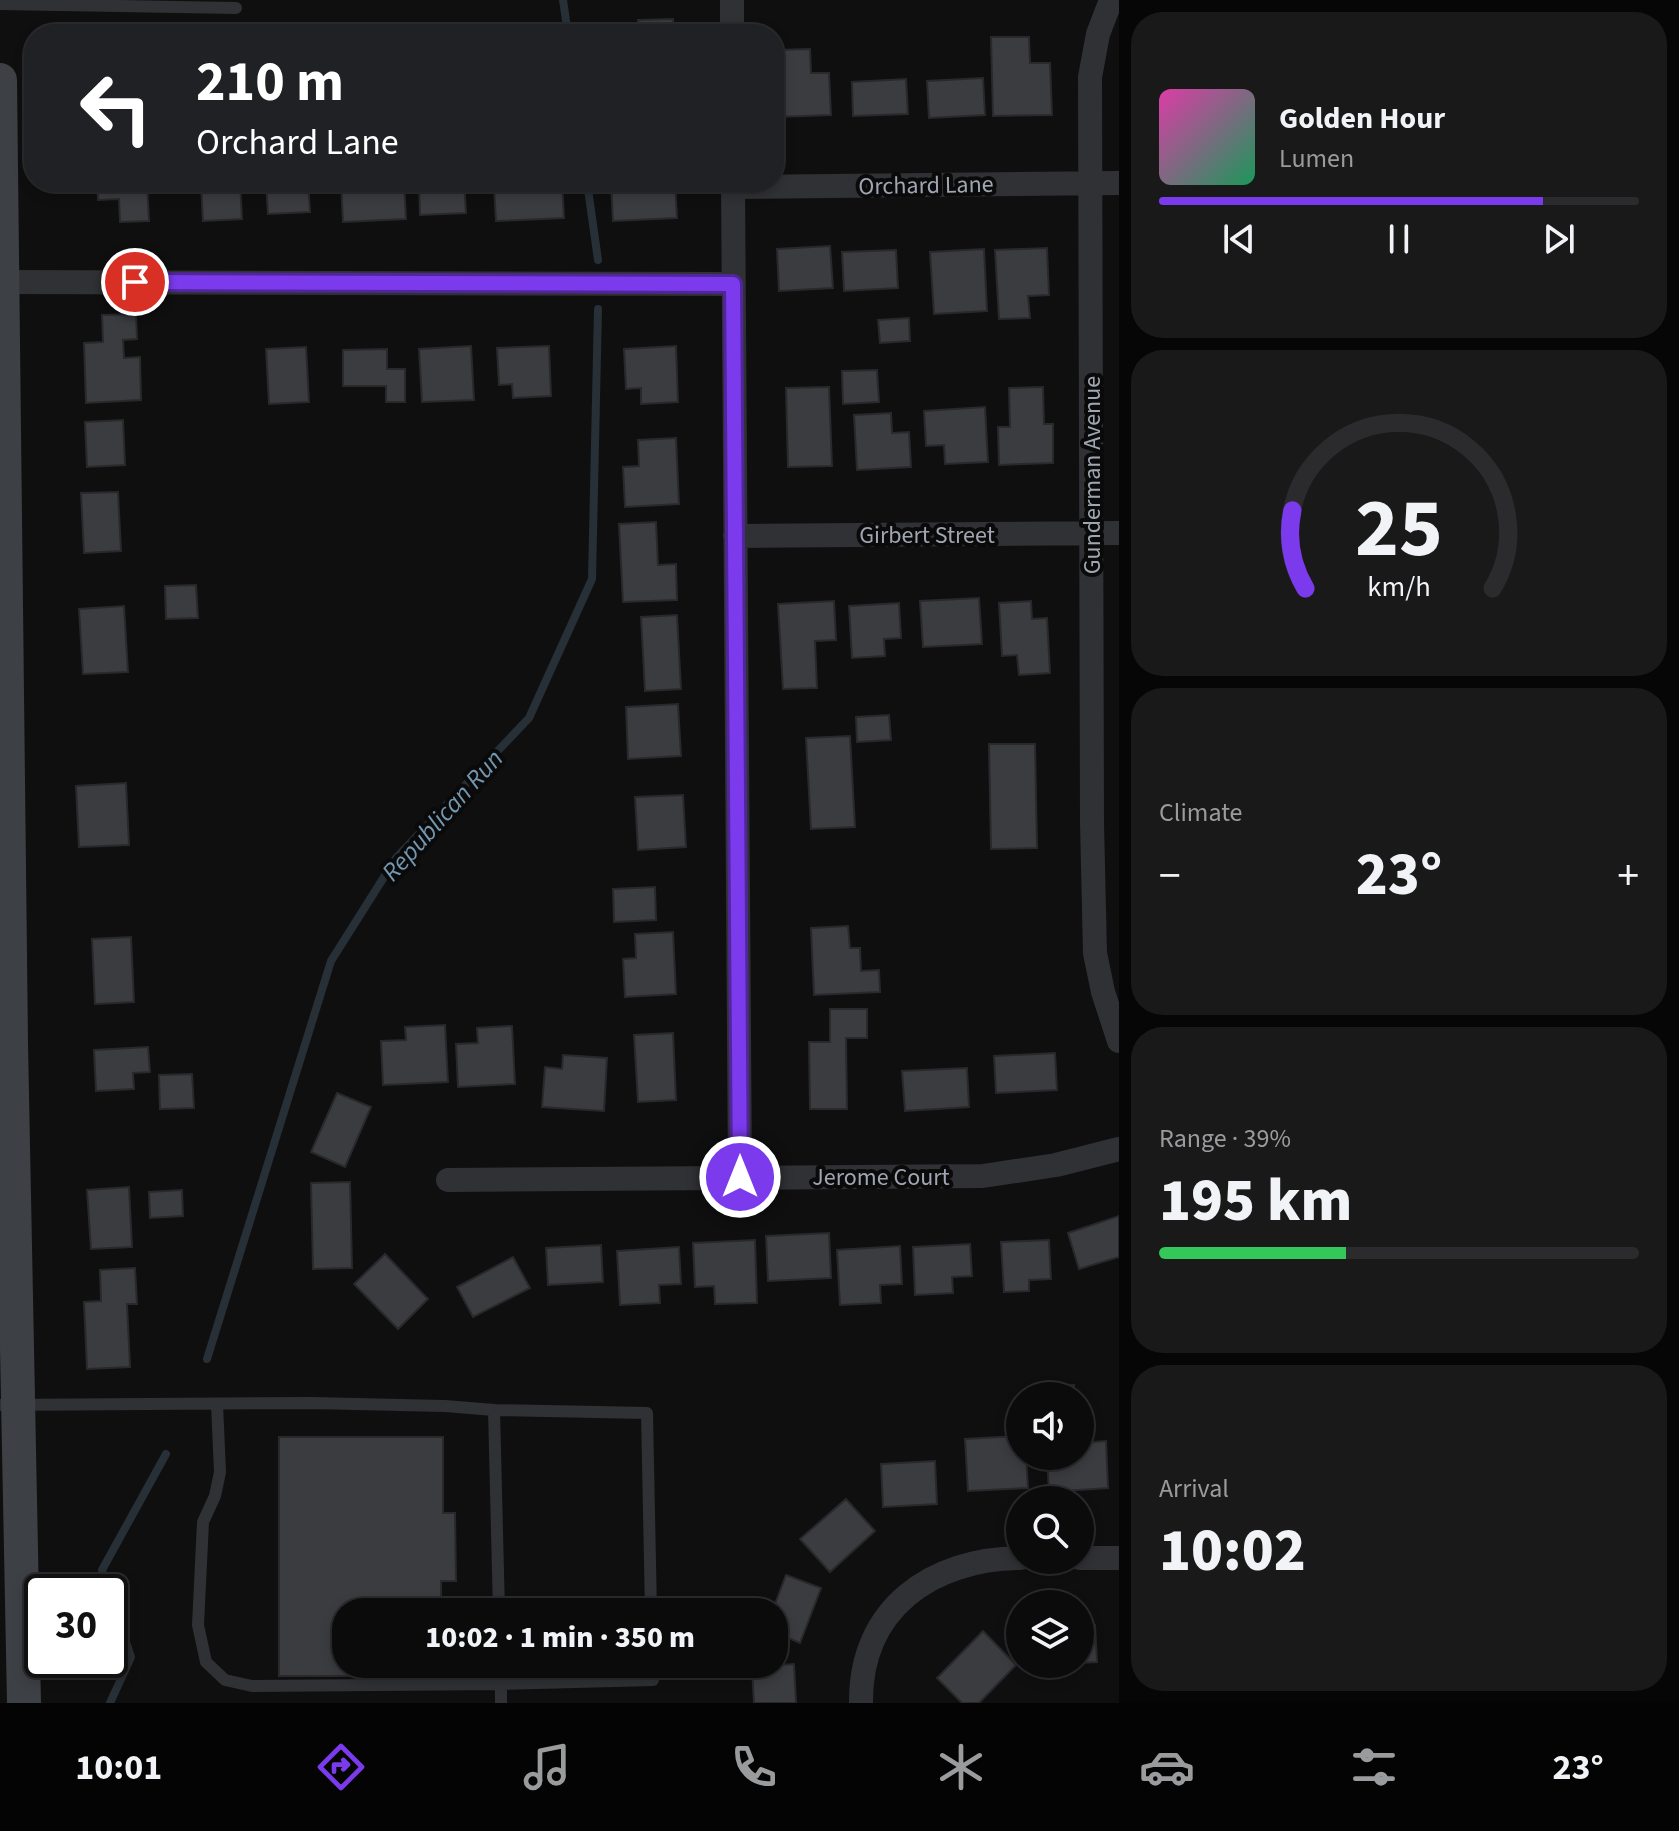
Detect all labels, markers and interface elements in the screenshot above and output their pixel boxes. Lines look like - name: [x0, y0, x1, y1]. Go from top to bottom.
- text: 210 m: [196, 43, 344, 122]
- icon: left: [64, 56, 168, 160]
- text: Golden Hour: [1279, 97, 1445, 140]
- text: Orchard Lane: [196, 117, 399, 168]
- text: Lumen: [1279, 140, 1354, 177]
- street label: Orchard Lane: [858, 167, 994, 204]
- icon: previous: [1217, 217, 1261, 261]
- icon: pause: [1377, 217, 1421, 261]
- icon: next: [1537, 217, 1581, 261]
- pin: [101, 248, 169, 316]
- icon: arrive: [113, 260, 157, 304]
- street label: Gunderman Avenue: [1075, 376, 1110, 574]
- text: 25: [1355, 470, 1443, 588]
- street label: Girbert Street: [859, 518, 995, 553]
- text: km/h: [1367, 567, 1431, 607]
- water label: Republican Run: [373, 741, 512, 889]
- text: Climate: [1159, 794, 1243, 831]
- text: 23°: [1356, 833, 1442, 918]
- text: −: [1159, 845, 1181, 908]
- text: +: [1617, 845, 1639, 908]
- text: Range · 39%: [1159, 1120, 1291, 1157]
- position arrow: [698, 1135, 782, 1219]
- text: 195 km: [1159, 1159, 1352, 1244]
- street label: Jerome Court: [812, 1160, 950, 1195]
- map controls: [1006, 1382, 1094, 1678]
- button: sound: [1006, 1382, 1094, 1470]
- text: Arrival: [1159, 1470, 1229, 1507]
- button: search: [1006, 1486, 1094, 1574]
- text: 10:02: [1159, 1509, 1306, 1594]
- speed limit sign: 30: [24, 1574, 128, 1678]
- button: layers: [1006, 1590, 1094, 1678]
- text: 10:02 · 1 min · 350 m: [425, 1616, 695, 1659]
- icon: directions: [313, 1739, 369, 1795]
- icon: music: [519, 1739, 575, 1795]
- icon: phone: [726, 1739, 782, 1795]
- icon: climate: [933, 1739, 989, 1795]
- icon: car: [1139, 1739, 1195, 1795]
- icon: filters: [1346, 1739, 1402, 1795]
- text: 10:01: [75, 1742, 162, 1793]
- text: 23°: [1553, 1742, 1604, 1793]

